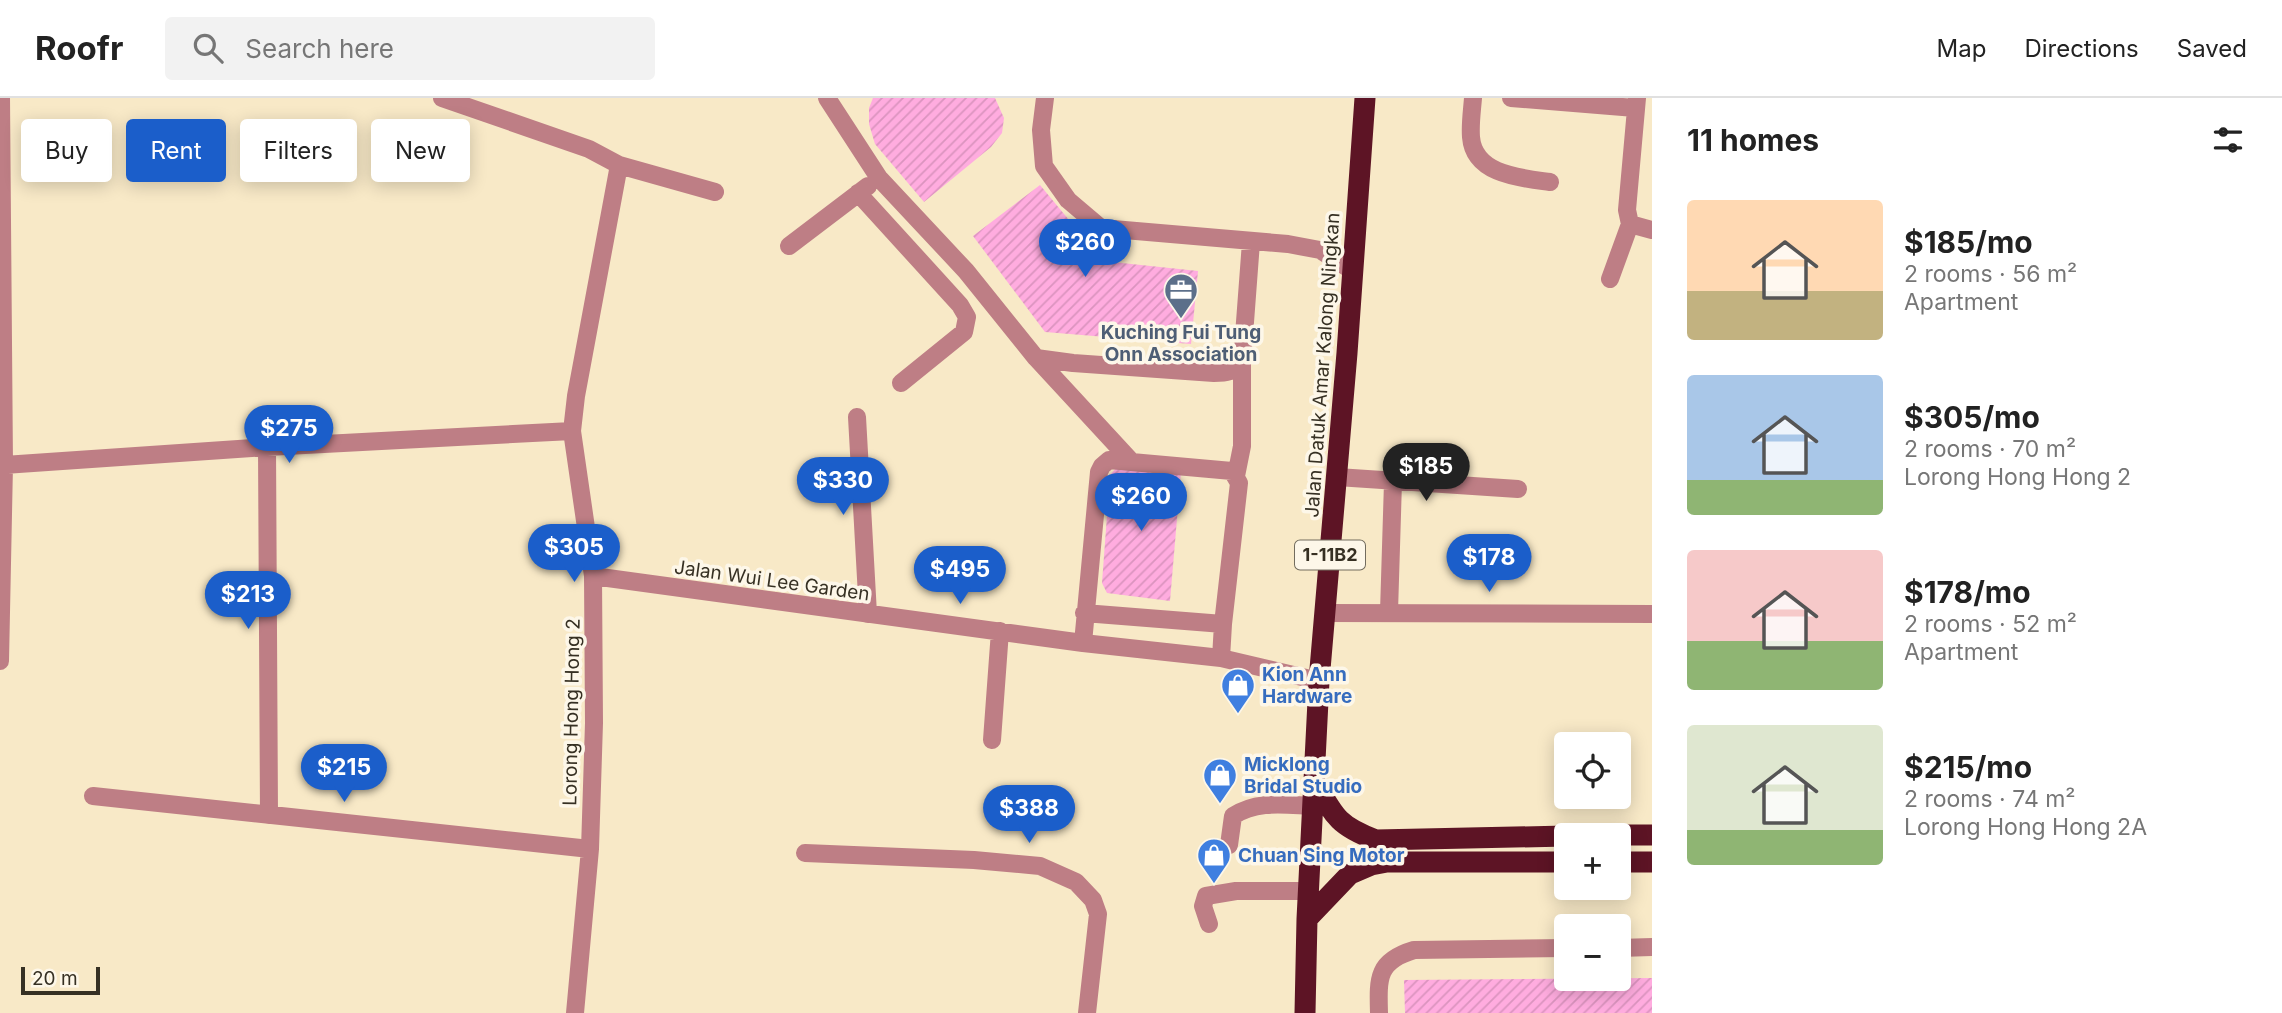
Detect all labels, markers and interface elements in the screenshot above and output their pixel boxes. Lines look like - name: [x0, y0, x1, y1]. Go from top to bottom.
- search box: [165, 17, 655, 80]
- text: Roofr: [35, 28, 123, 68]
- icon: search: [189, 29, 227, 67]
- text: Search here: [245, 33, 394, 64]
- text: Map: [1937, 34, 1986, 63]
- text: Directions: [2024, 34, 2139, 63]
- text: Saved: [2177, 34, 2247, 63]
- chip: Buy: [21, 119, 112, 182]
- chip: Rent: [126, 119, 226, 182]
- chip: Filters: [240, 119, 357, 182]
- chip: New: [371, 119, 470, 182]
- icon: filters: [2209, 121, 2247, 159]
- text: 11 homes: [1687, 122, 1819, 158]
- street label: Jalan Datuk Amar Kalong Ningkan: [1300, 212, 1345, 518]
- pin: $260: [1044, 220, 1126, 279]
- text: $185/mo: [1904, 224, 2033, 260]
- text: $260: [1055, 228, 1115, 256]
- icon: home: [1743, 228, 1827, 312]
- text: 2 rooms · 56 m²: [1904, 260, 2077, 288]
- office icon: Kuching Fui Tung Onn Association: [1162, 271, 1200, 320]
- text: Apartment: [1904, 288, 2018, 316]
- place label: Kuching Fui Tung Onn Association: [1101, 321, 1261, 366]
- text: $305/mo: [1904, 399, 2040, 435]
- icon: home: [1743, 403, 1827, 487]
- pin: $275: [248, 406, 330, 465]
- text: $275: [260, 414, 318, 442]
- text: 2 rooms · 70 m²: [1904, 435, 2076, 463]
- pin: $185: [1385, 444, 1467, 503]
- text: $185: [1399, 452, 1453, 480]
- pin: $330: [802, 458, 884, 517]
- text: Lorong Hong Hong 2: [1904, 463, 2131, 491]
- text: $330: [813, 466, 873, 494]
- pin: $260: [1100, 474, 1182, 533]
- text: $260: [1111, 482, 1171, 510]
- pin: $305: [533, 524, 615, 584]
- text: $305: [544, 533, 604, 561]
- pin: $178: [1448, 534, 1530, 594]
- road number: 1-11B2: [1295, 541, 1365, 570]
- text: $178: [1463, 543, 1516, 571]
- pin: $495: [919, 546, 1001, 606]
- street label: Jalan Wui Lee Garden: [673, 555, 871, 606]
- text: $495: [930, 555, 990, 583]
- pin: $213: [207, 572, 289, 631]
- text: $178/mo: [1904, 574, 2031, 610]
- icon: home: [1743, 578, 1827, 662]
- text: $213: [221, 580, 275, 608]
- text: 2 rooms · 52 m²: [1904, 610, 2077, 638]
- street label: Lorong Hong Hong 2: [558, 618, 585, 806]
- text: Apartment: [1904, 638, 2018, 666]
- place label: Kion Ann Hardware: [1262, 663, 1352, 708]
- shop icon: Kion Ann Hardware: [1219, 666, 1257, 715]
- map controls: [1554, 732, 1631, 991]
- button: locate: [1554, 732, 1631, 809]
- pin: $215: [303, 744, 385, 804]
- text: $215/mo: [1904, 749, 2032, 785]
- text: $215: [317, 753, 371, 781]
- place label: Micklong Bridal Studio: [1244, 753, 1362, 798]
- icon: home: [1743, 753, 1827, 837]
- shop icon: Micklong Bridal Studio: [1201, 756, 1239, 805]
- text: 2 rooms · 74 m²: [1904, 785, 2076, 813]
- pin: $388: [988, 786, 1070, 845]
- text: $388: [999, 794, 1059, 822]
- text: Lorong Hong Hong 2A: [1904, 813, 2147, 841]
- button: +: [1554, 823, 1631, 900]
- shop icon: Chuan Sing Motor: [1195, 836, 1233, 885]
- place label: Chuan Sing Motor: [1238, 844, 1405, 867]
- button: −: [1554, 914, 1631, 991]
- scale bar: [21, 964, 100, 996]
- text: 20 m: [32, 967, 78, 990]

